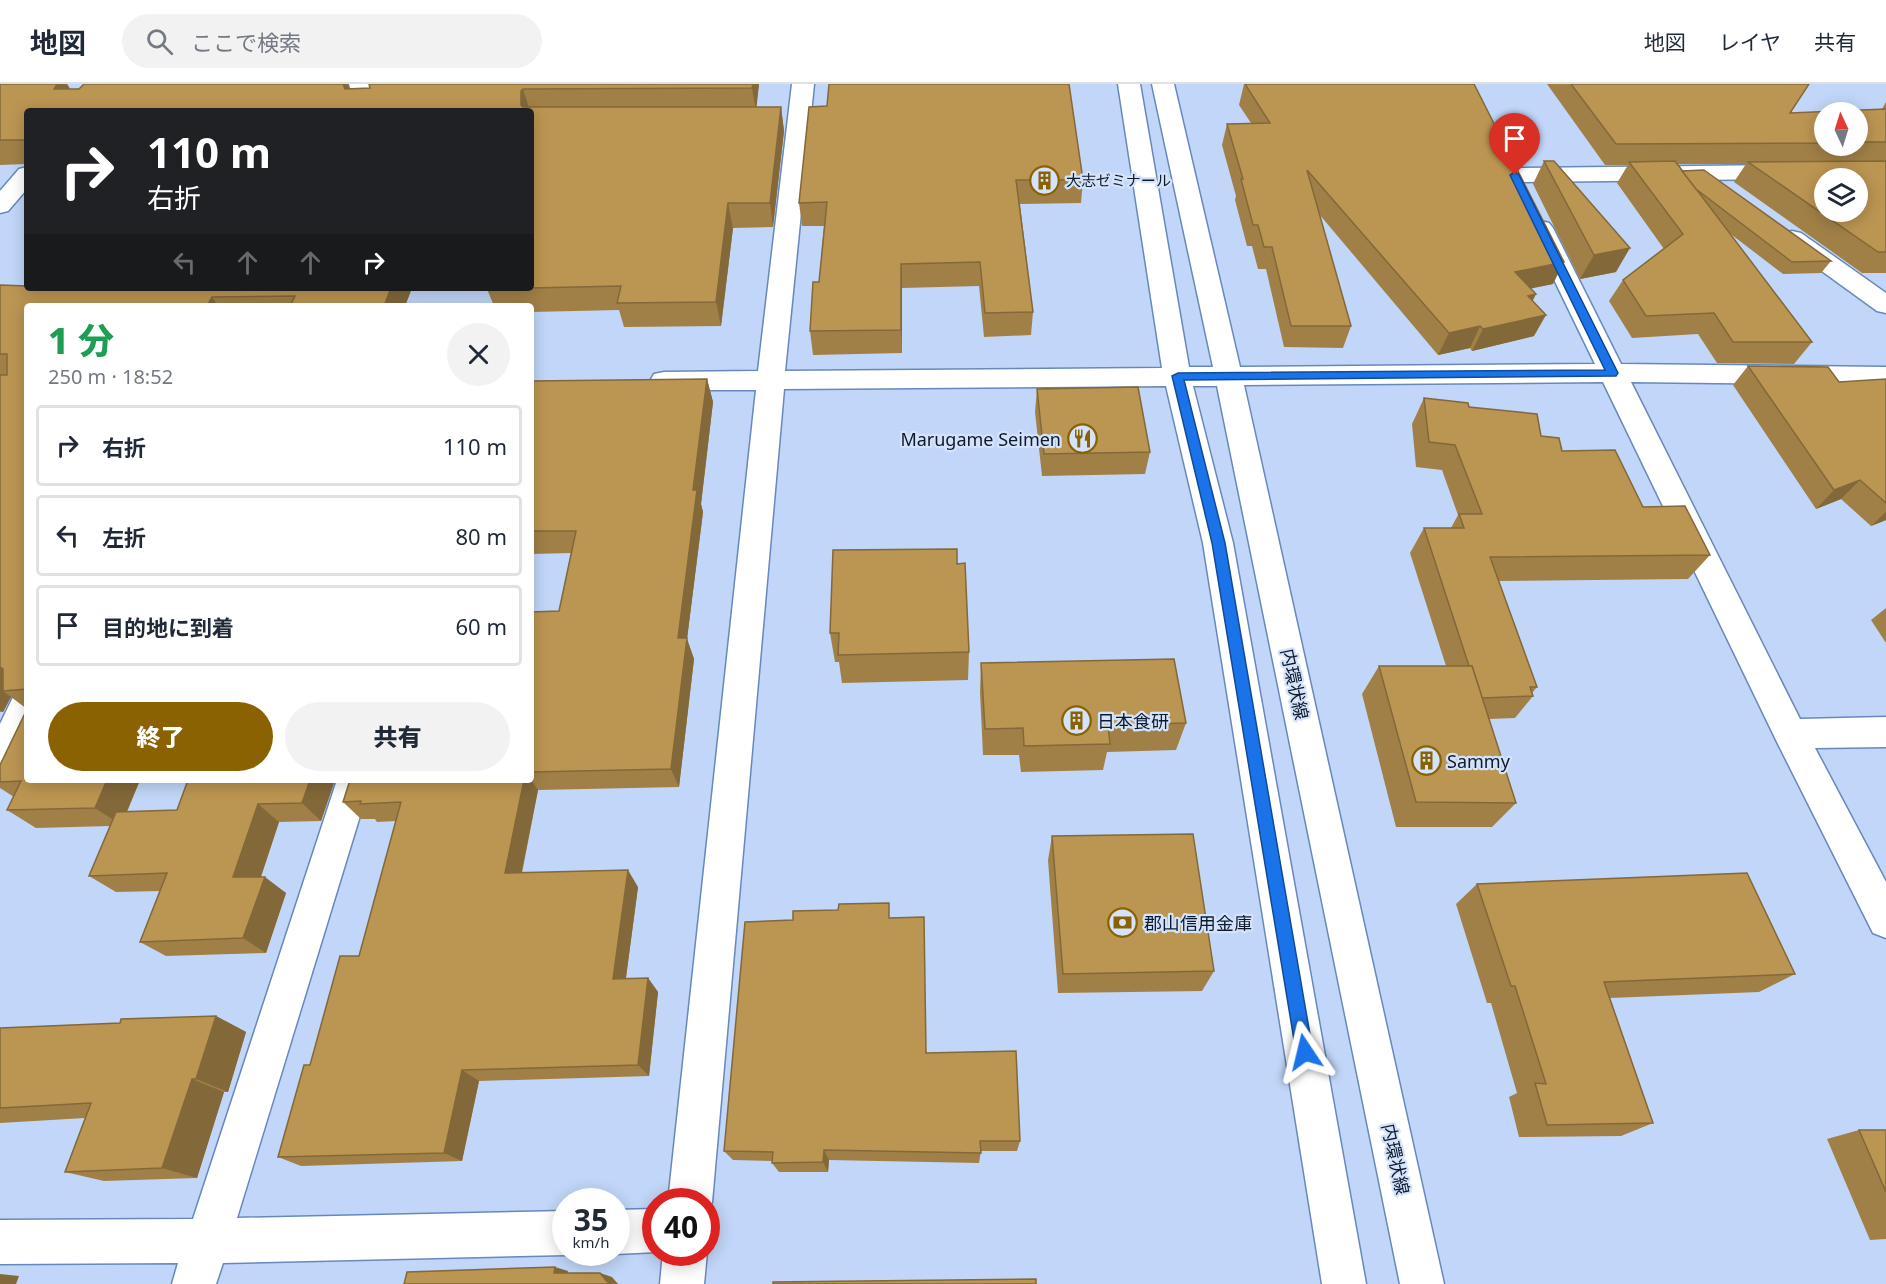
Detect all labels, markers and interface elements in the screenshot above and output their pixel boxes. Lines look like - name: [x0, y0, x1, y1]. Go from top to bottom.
- search box: [122, 14, 542, 68]
- text: 地図: [30, 23, 86, 61]
- icon: search: [143, 25, 176, 58]
- text: ここで検索: [191, 27, 301, 57]
- text: 地図: [1644, 28, 1686, 56]
- text: レイヤ: [1719, 28, 1781, 56]
- text: 共有: [1814, 28, 1856, 56]
- north arrow: [1814, 102, 1868, 156]
- map controls: [1814, 102, 1868, 222]
- pin: [1489, 113, 1540, 175]
- icon: arrive: [1498, 122, 1531, 155]
- text: 110 m: [147, 123, 271, 180]
- icon: right: [48, 132, 126, 210]
- building icon: 大志ゼミナール: [1029, 164, 1061, 196]
- button: layers: [1814, 168, 1868, 222]
- place label: 大志ゼミナール: [1066, 170, 1171, 190]
- text: 右折: [147, 179, 201, 216]
- icon: left: [168, 246, 201, 279]
- icon: ahead: [231, 246, 264, 279]
- icon: ahead: [294, 246, 327, 279]
- icon: right: [357, 246, 390, 279]
- text: 1 分: [48, 316, 114, 365]
- button: close: [447, 323, 510, 386]
- text: 250 m · 18:52: [48, 363, 173, 390]
- restaurant icon: Marugame Seimen: [1066, 423, 1098, 455]
- place label: Marugame Seimen: [900, 427, 1061, 451]
- icon: right: [51, 429, 84, 462]
- text: 110 m: [443, 431, 507, 461]
- text: 右折: [102, 432, 146, 462]
- icon: left: [51, 519, 84, 552]
- text: 80 m: [456, 521, 507, 551]
- text: 左折: [102, 522, 146, 552]
- icon: arrive: [51, 609, 84, 642]
- text: 60 m: [456, 611, 507, 641]
- text: 目的地に到着: [102, 612, 234, 642]
- street label: 内環状線: [1276, 646, 1314, 722]
- button: 終了: [48, 702, 273, 771]
- button: 共有: [285, 702, 510, 771]
- building icon: 日本食研: [1060, 705, 1092, 737]
- place label: 日本食研: [1097, 709, 1169, 733]
- building icon: Sammy: [1410, 745, 1442, 777]
- place label: Sammy: [1447, 749, 1511, 773]
- bank icon: 郡山信用金庫: [1107, 907, 1139, 939]
- place label: 郡山信用金庫: [1144, 911, 1252, 935]
- position arrow: [1273, 1020, 1337, 1084]
- street label: 内環状線: [1377, 1121, 1415, 1197]
- speed limit sign: 40: [642, 1188, 720, 1266]
- text: 35: [574, 1199, 608, 1240]
- text: km/h: [573, 1232, 609, 1252]

